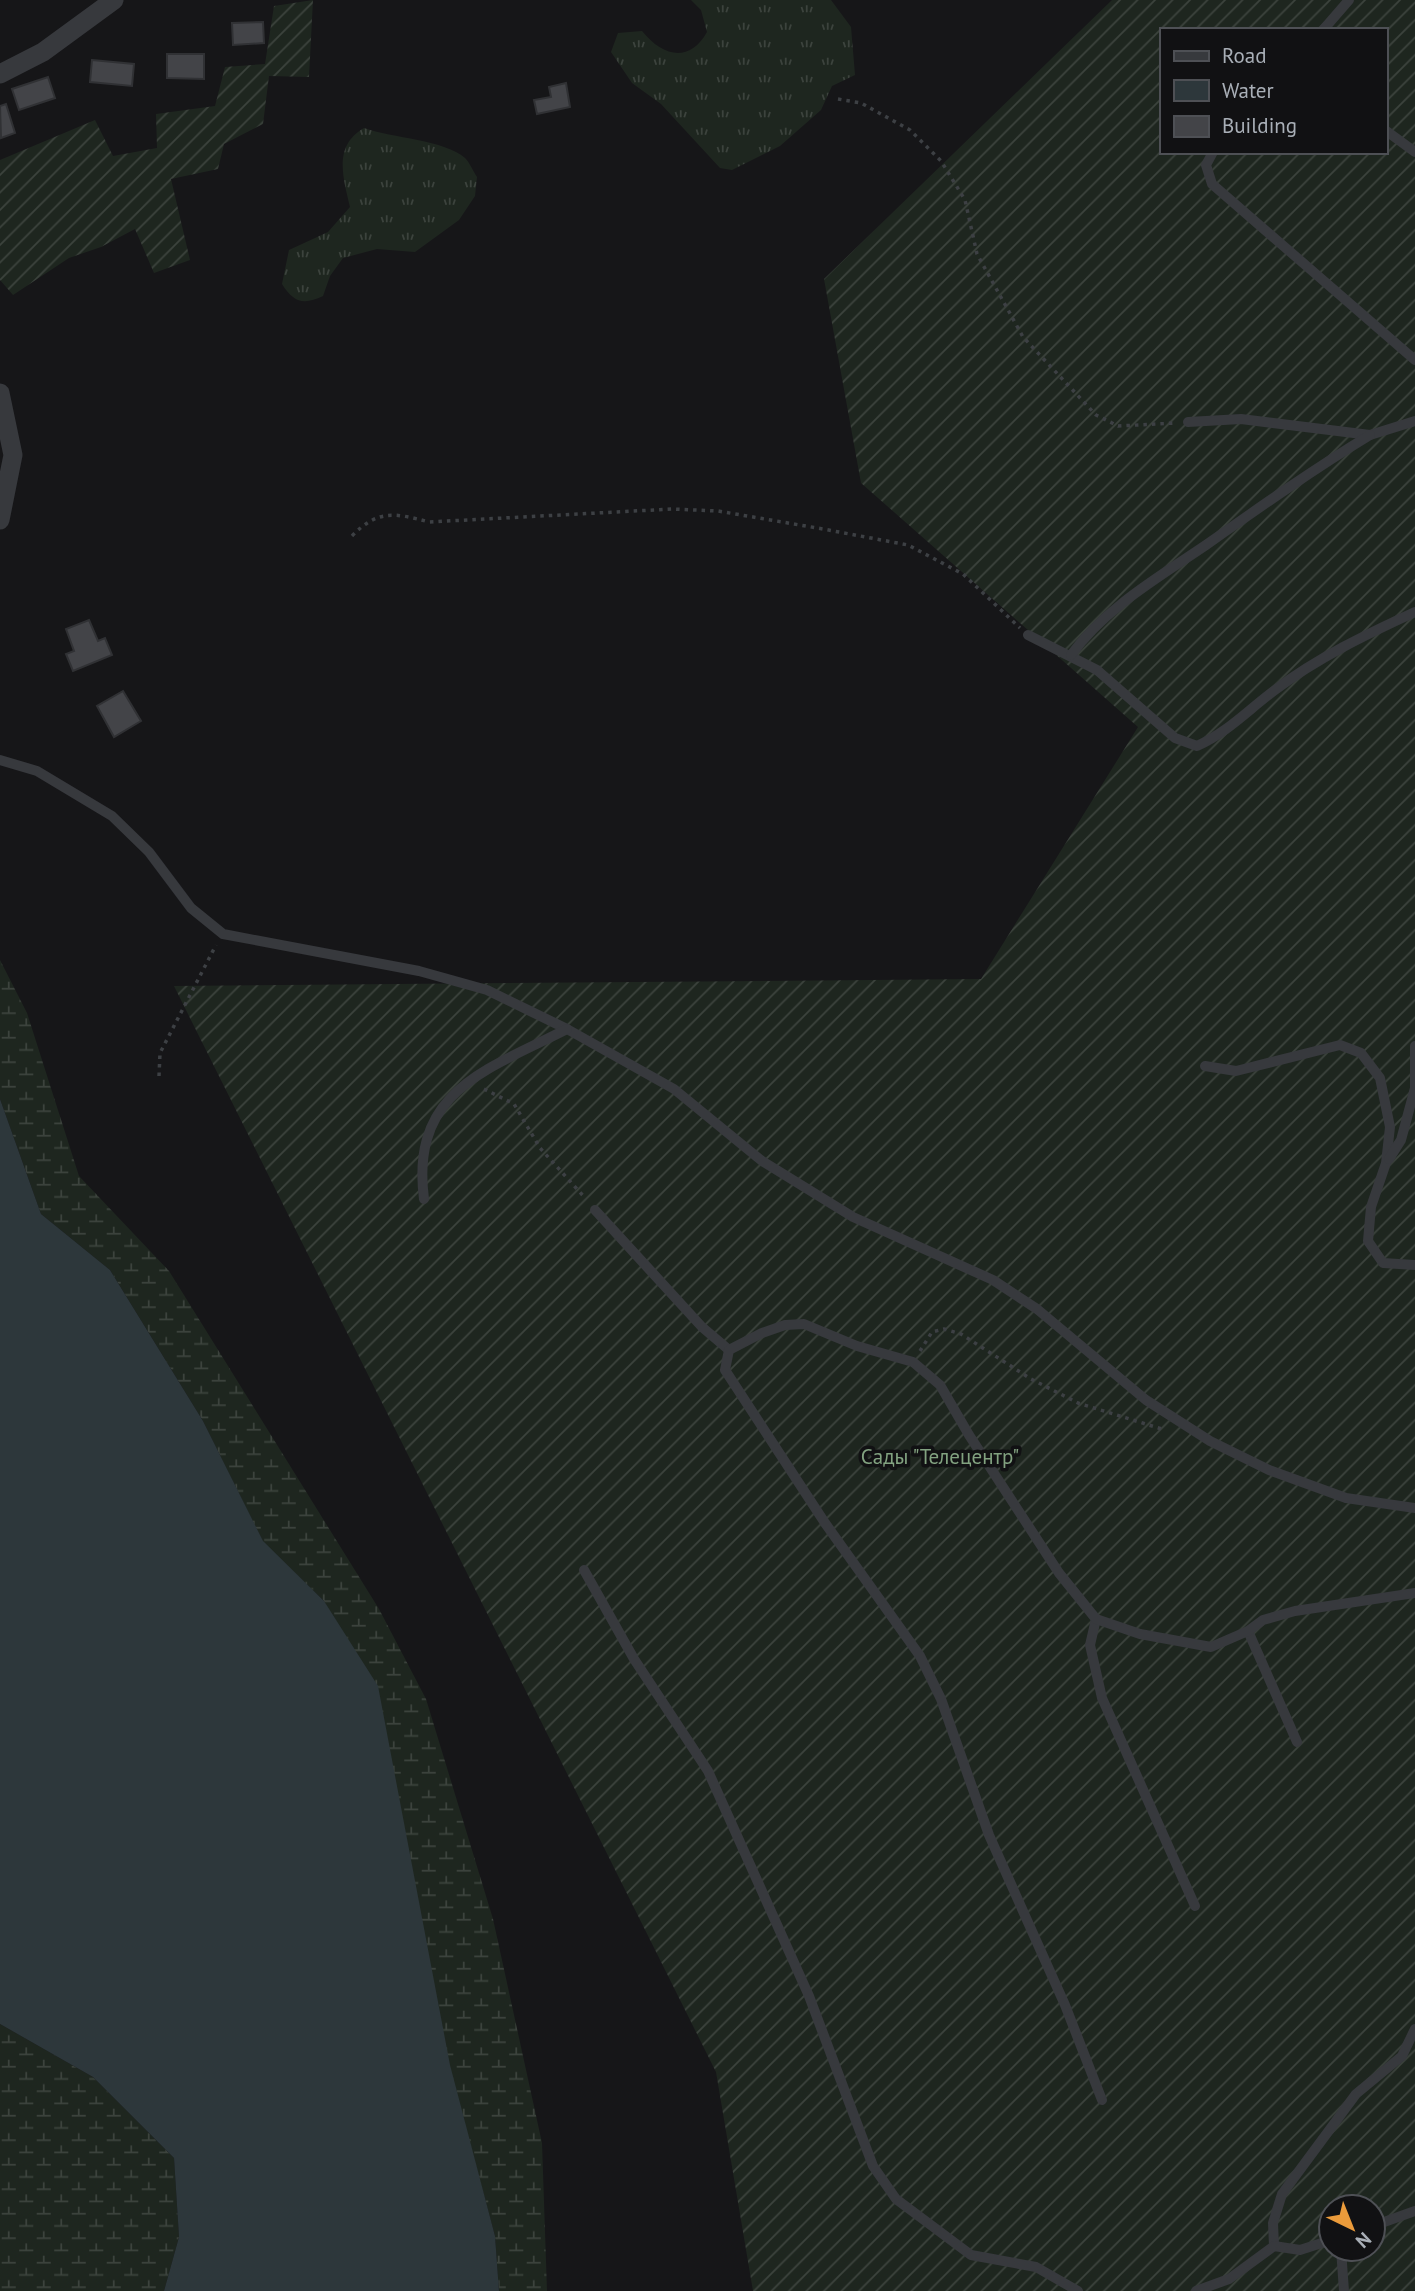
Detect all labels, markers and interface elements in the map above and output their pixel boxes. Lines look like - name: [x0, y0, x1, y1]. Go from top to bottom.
- legend: [1160, 28, 1387, 154]
- text: Road: [1222, 42, 1266, 69]
- text: Water: [1222, 77, 1274, 104]
- text: Building: [1222, 112, 1297, 139]
- park label: Сады "Телецентр": [861, 1443, 1019, 1470]
- north arrow: [1317, 2193, 1387, 2263]
- text: N: [1351, 2227, 1376, 2253]

